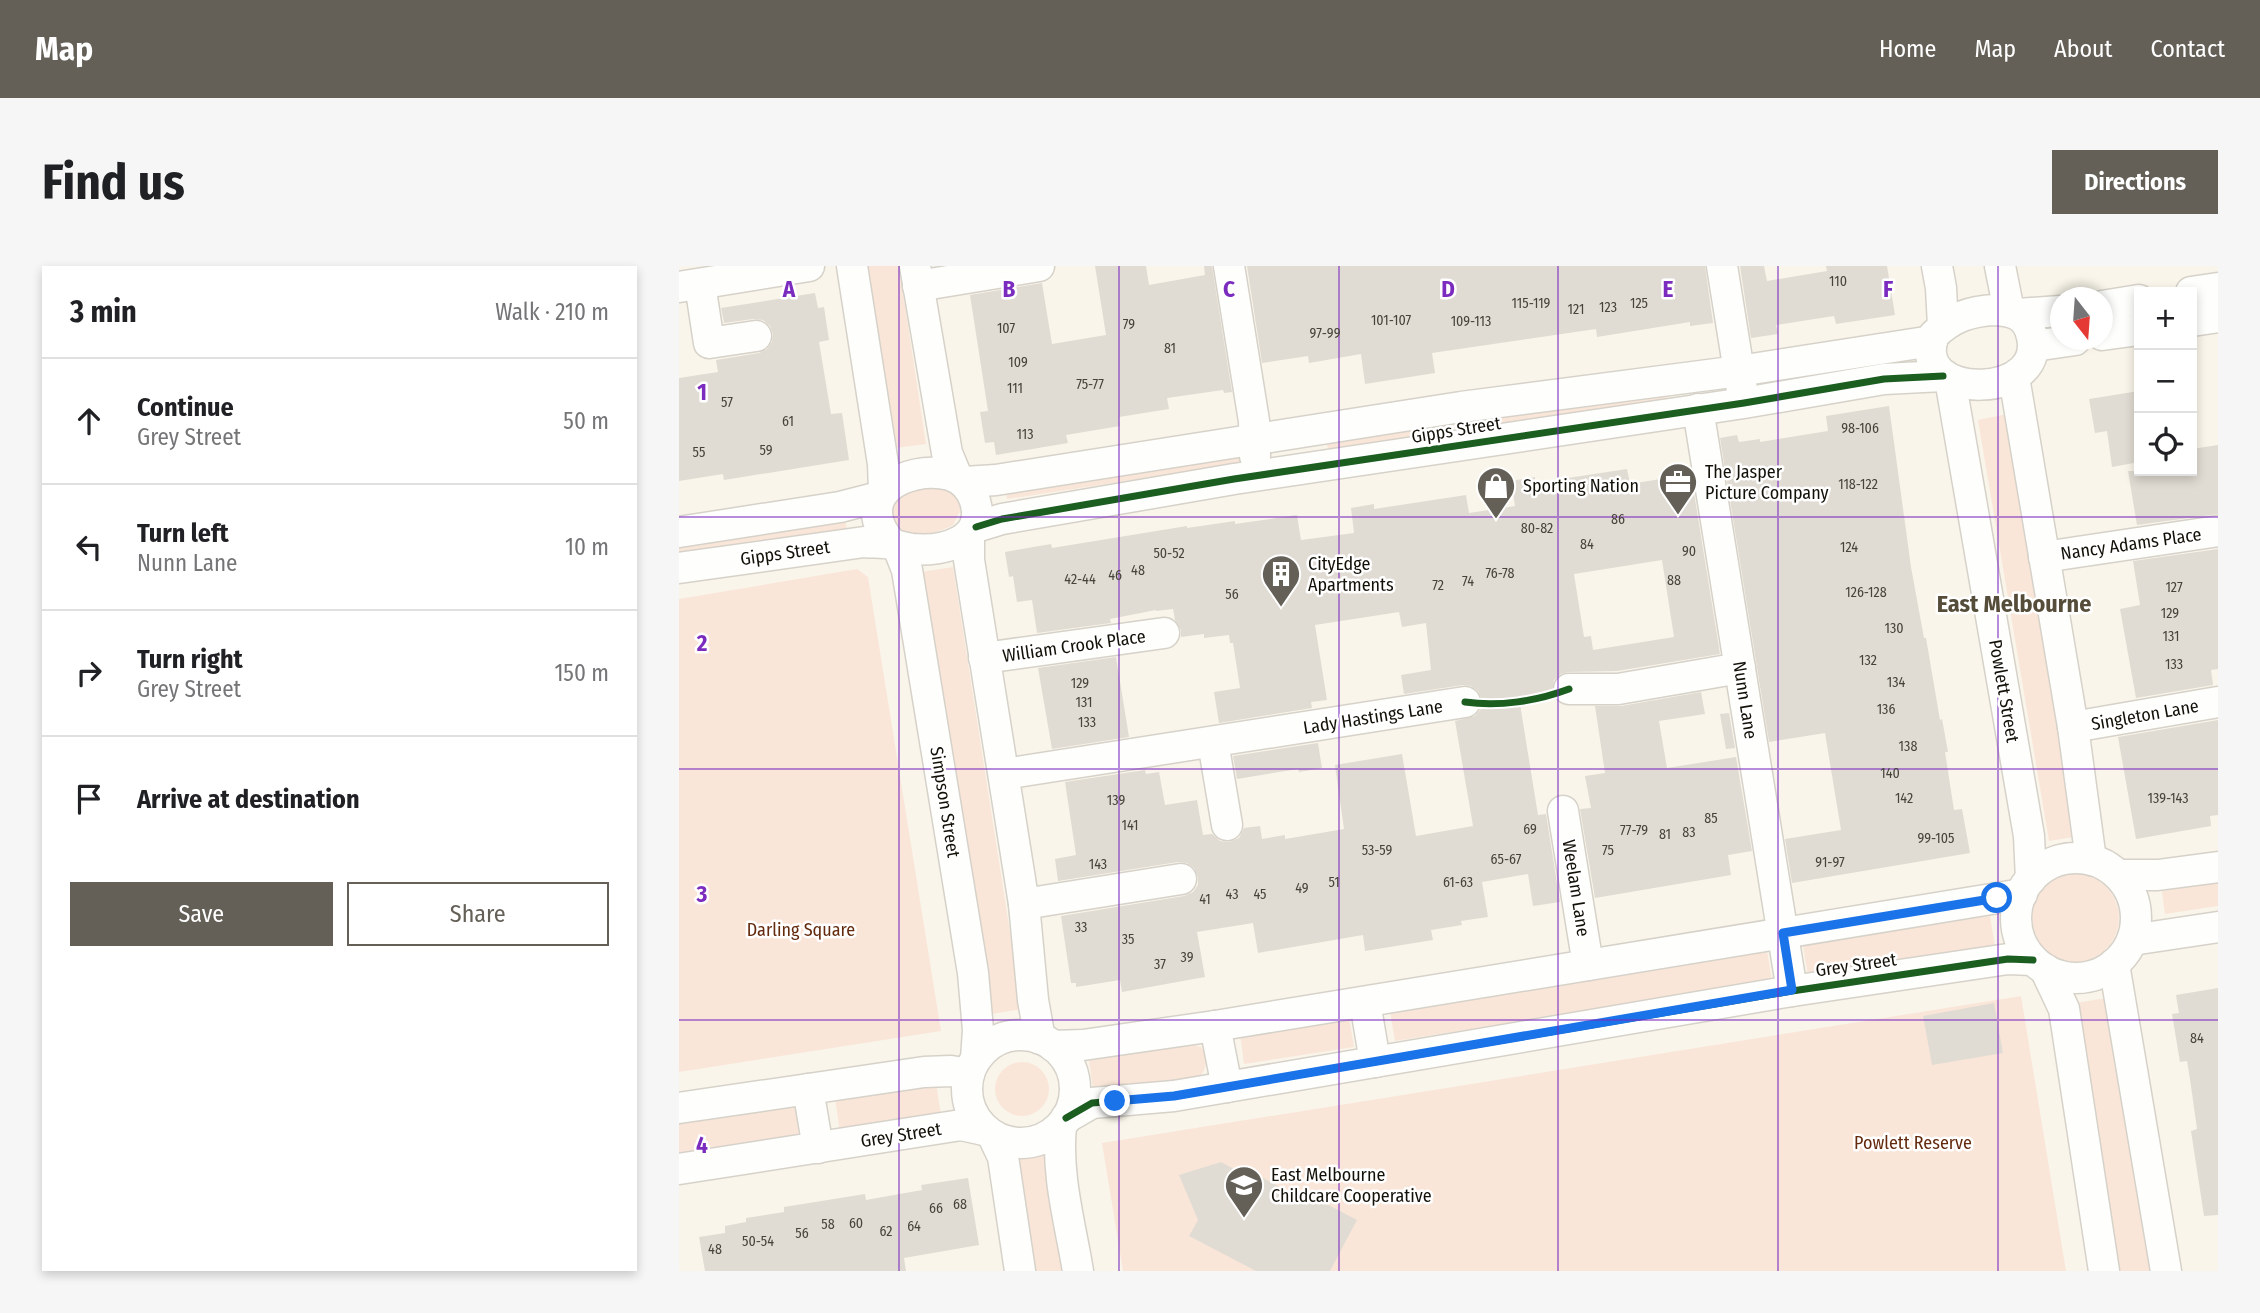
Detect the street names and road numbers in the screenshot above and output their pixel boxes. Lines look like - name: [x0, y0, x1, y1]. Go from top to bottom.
- street label: Gipps Street: [1410, 412, 1502, 448]
- street label: Nancy Adams Place: [2059, 523, 2203, 565]
- street label: Gipps Street: [739, 536, 831, 570]
- street label: William Crook Place: [1001, 625, 1147, 667]
- street label: Powlett Street: [1984, 638, 2024, 744]
- street label: Nunn Lane: [1728, 659, 1762, 741]
- street label: Lady Hastings Lane: [1302, 695, 1444, 739]
- street label: Singleton Lane: [2090, 695, 2201, 735]
- street label: Simpson Street: [925, 745, 965, 859]
- street label: Weelam Lane: [1557, 838, 1595, 938]
- street label: Grey Street: [1814, 948, 1898, 982]
- street label: Grey Street: [859, 1118, 943, 1152]

